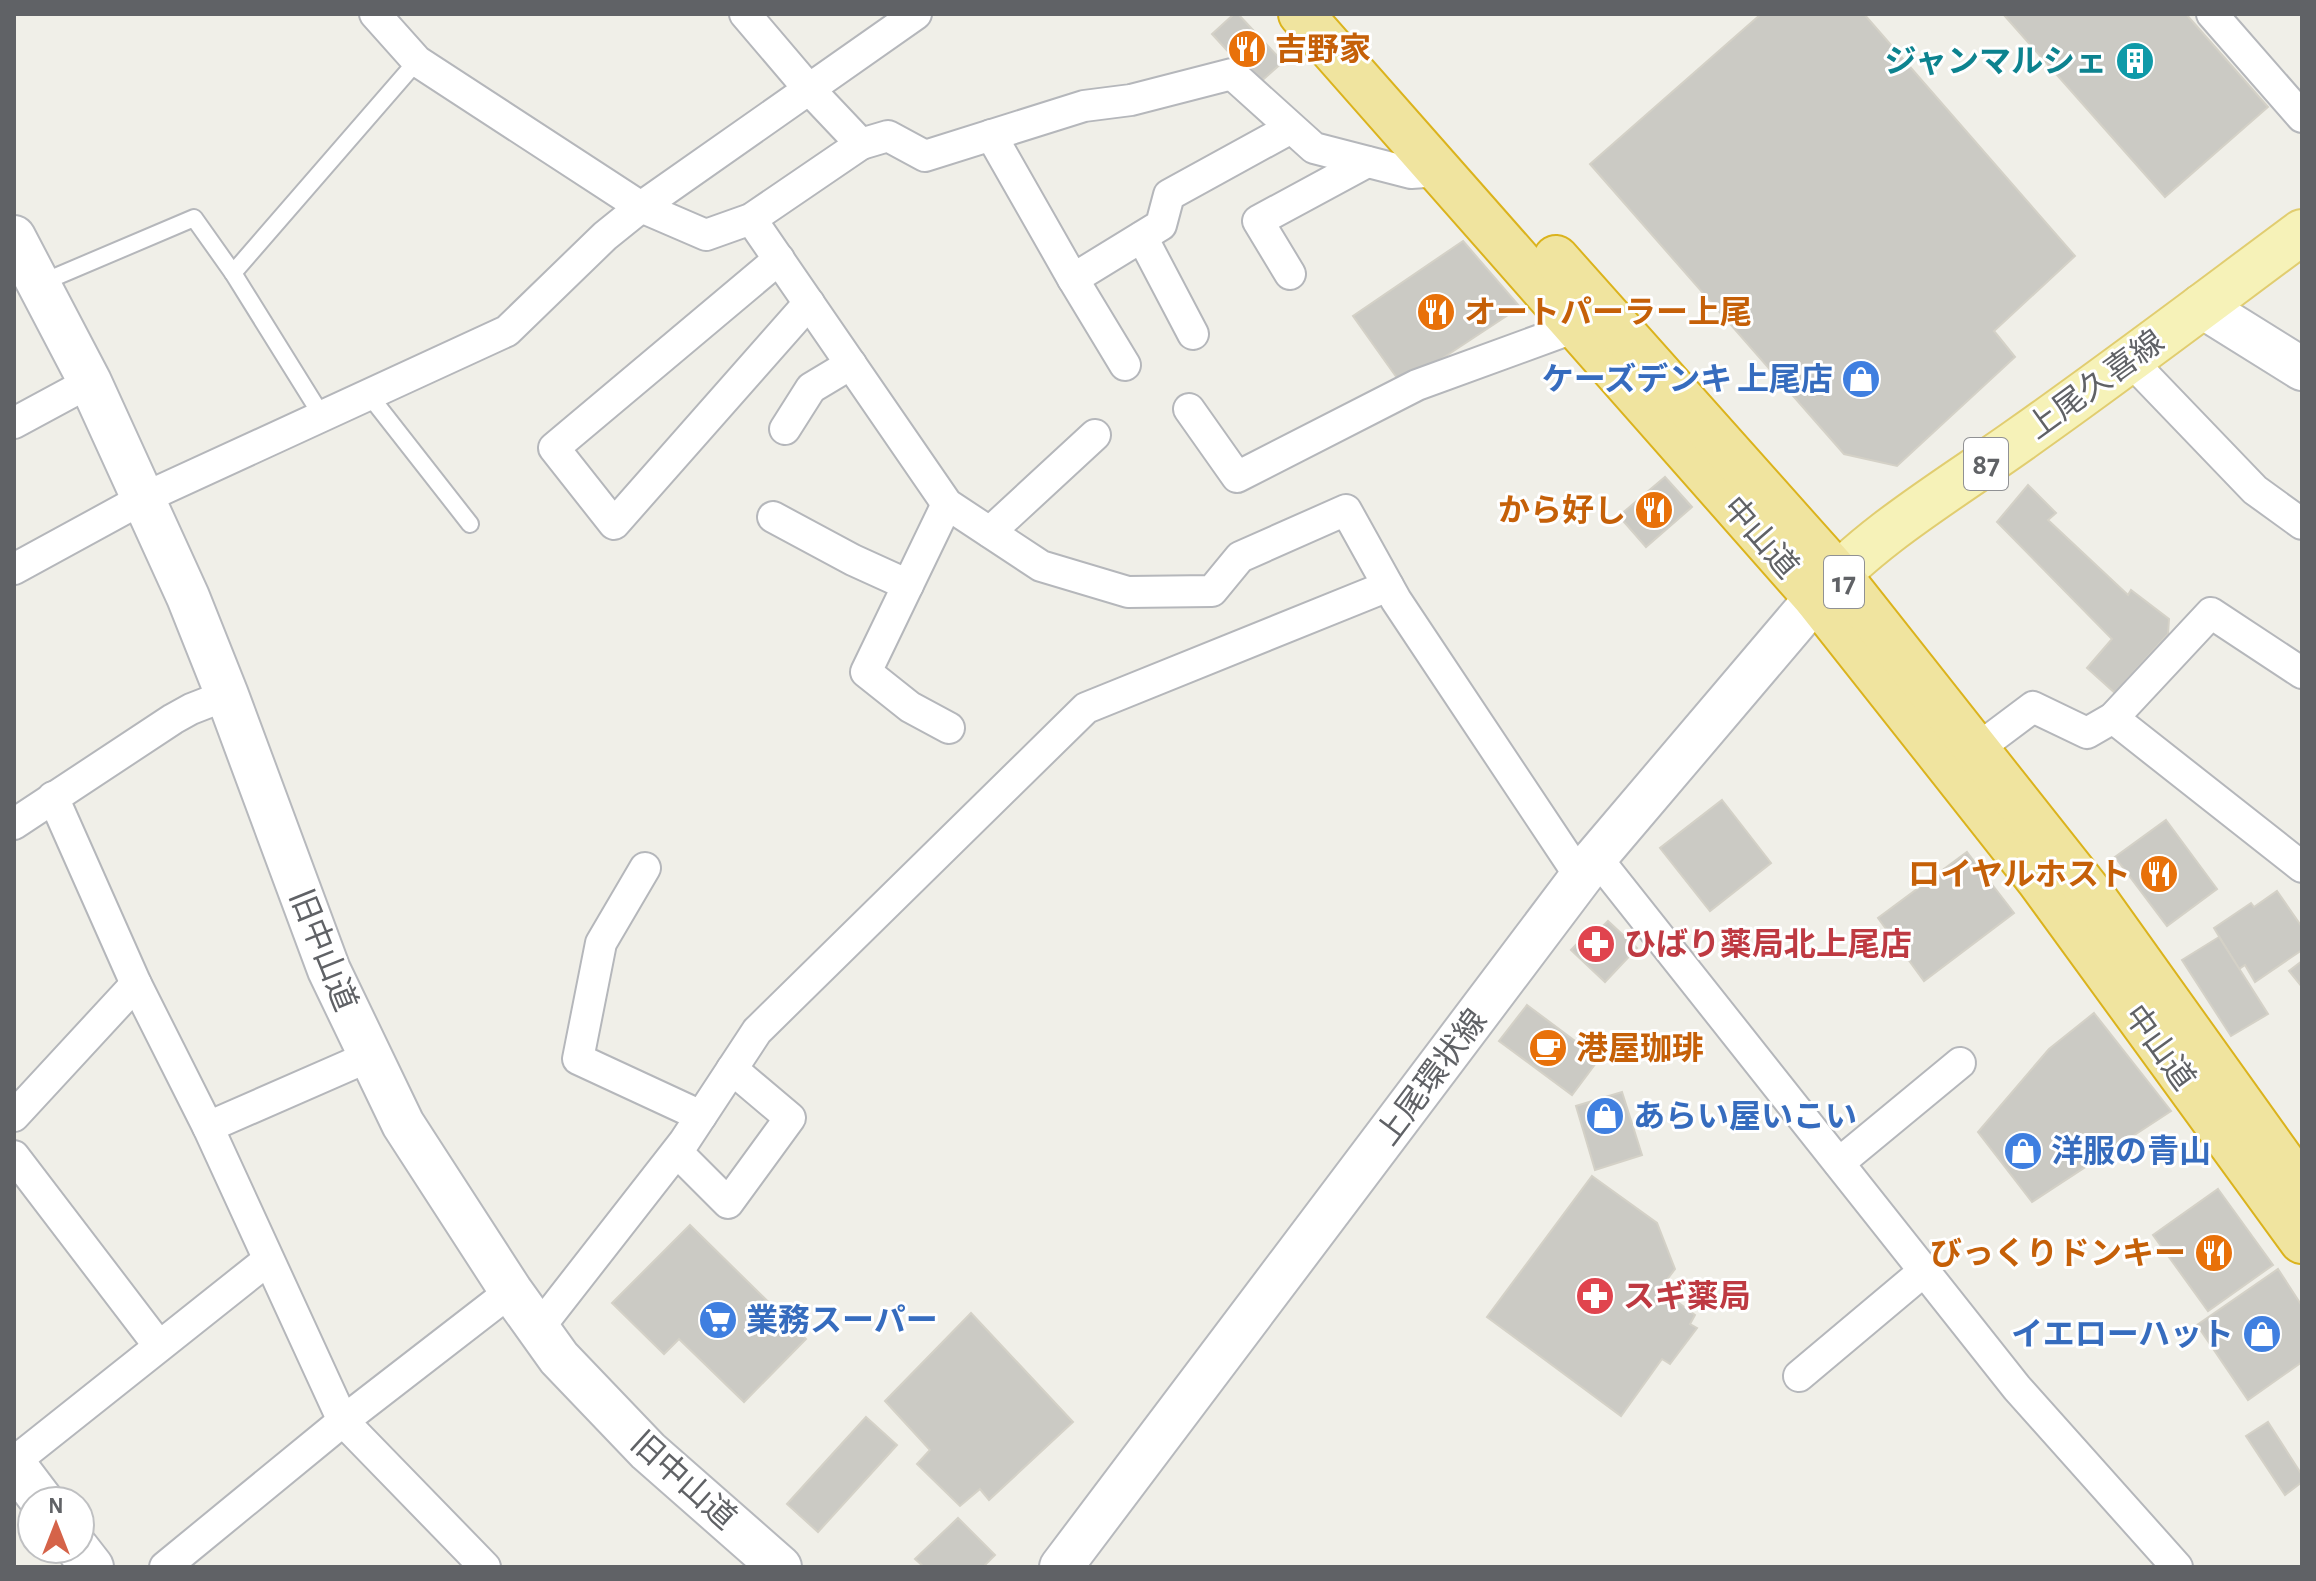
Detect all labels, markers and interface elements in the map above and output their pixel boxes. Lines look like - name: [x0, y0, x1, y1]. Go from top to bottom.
- restaurant icon: 吉野家: [1226, 28, 1268, 70]
- place label: 吉野家: [1275, 32, 1371, 66]
- building icon: ジャンマルシェ: [2114, 40, 2156, 82]
- place label: ジャンマルシェ: [1885, 45, 2107, 78]
- restaurant icon: オートパーラー上尾: [1415, 291, 1457, 333]
- place label: オートパーラー上尾: [1464, 296, 1752, 329]
- street label: 上尾久喜線: [2020, 323, 2170, 445]
- shop icon: ケーズデンキ 上尾店: [1840, 358, 1882, 400]
- place label: ケーズデンキ 上尾店: [1542, 362, 1833, 396]
- road number: 87: [1964, 438, 2008, 490]
- restaurant icon: から好し: [1633, 489, 1675, 531]
- street label: 中山道: [1717, 490, 1805, 584]
- place label: から好し: [1498, 493, 1626, 527]
- road number: 17: [1824, 556, 1864, 608]
- restaurant icon: ロイヤルホスト: [2138, 853, 2180, 895]
- place label: ロイヤルホスト: [1908, 858, 2131, 891]
- street label: 旧中山道: [284, 884, 364, 1016]
- pharmacy icon: ひばり薬局北上尾店: [1575, 923, 1617, 965]
- place label: ひばり薬局北上尾店: [1624, 927, 1912, 961]
- street label: 中山道: [2118, 998, 2202, 1096]
- street label: 上尾環状線: [1369, 1003, 1493, 1151]
- cafe icon: 港屋珈琲: [1527, 1027, 1569, 1069]
- place label: 港屋珈琲: [1576, 1031, 1704, 1065]
- shop icon: あらい屋いこい: [1584, 1095, 1626, 1137]
- place label: あらい屋いこい: [1633, 1101, 1857, 1133]
- shop icon: 洋服の青山: [2002, 1130, 2044, 1172]
- place label: 洋服の青山: [2051, 1134, 2211, 1168]
- restaurant icon: びっくりドンキー: [2193, 1232, 2235, 1274]
- place label: びっくりドンキー: [1930, 1237, 2186, 1270]
- pharmacy icon: スギ薬局: [1574, 1275, 1616, 1317]
- place label: スギ薬局: [1623, 1279, 1751, 1313]
- supermarket icon: 業務スーパー: [697, 1299, 739, 1341]
- place label: 業務スーパー: [746, 1303, 938, 1337]
- shop icon: イエローハット: [2241, 1313, 2283, 1355]
- place label: イエローハット: [2011, 1319, 2234, 1351]
- street label: 旧中山道: [625, 1425, 743, 1535]
- north arrow: [16, 1485, 96, 1565]
- text: N: [48, 1495, 64, 1517]

